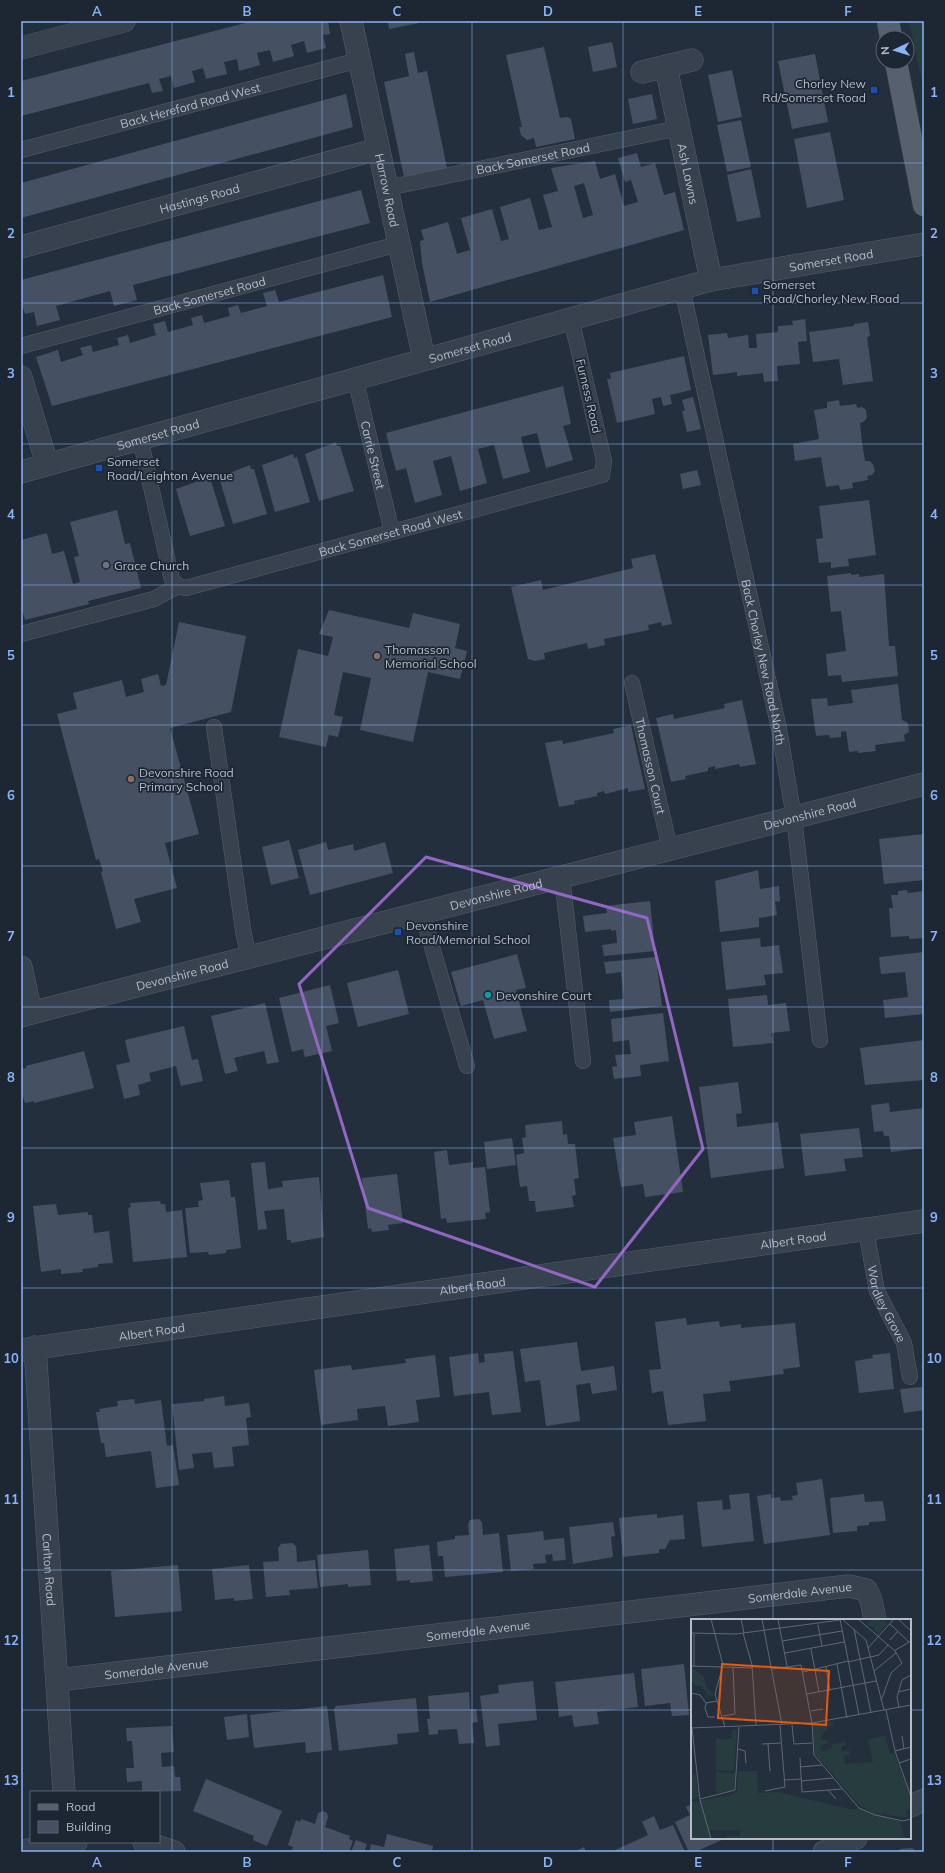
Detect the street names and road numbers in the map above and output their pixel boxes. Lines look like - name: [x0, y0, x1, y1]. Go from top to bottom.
- street label: Back Hereford Road West: [118, 79, 262, 131]
- street label: Back Somerset Road: [475, 139, 591, 177]
- street label: Ash Lawns: [675, 142, 702, 206]
- street label: Harrow Road: [372, 152, 403, 228]
- street label: Hastings Road: [158, 180, 241, 216]
- street label: Somerset Road: [788, 245, 874, 274]
- street label: Back Somerset Road: [151, 273, 267, 317]
- street label: Somerset Road: [427, 328, 513, 366]
- street label: Furness Road: [573, 357, 605, 435]
- street label: Somerset Road: [115, 415, 201, 453]
- street label: Carrie Street: [358, 419, 389, 490]
- street label: Back Somerset Road West: [317, 506, 464, 559]
- street label: Back Chorley New Road North: [739, 578, 789, 746]
- street label: Thomasson Court: [633, 716, 669, 815]
- street label: Devonshire Road: [762, 794, 858, 832]
- street label: Devonshire Road: [448, 875, 544, 913]
- street label: Devonshire Road: [134, 955, 230, 993]
- street label: Albert Road: [759, 1228, 827, 1252]
- street label: Wardley Grove: [865, 1264, 910, 1345]
- street label: Albert Road: [438, 1273, 507, 1298]
- street label: Albert Road: [118, 1319, 186, 1343]
- street label: Carlton Road: [40, 1533, 59, 1606]
- street label: Somerdale Avenue: [747, 1578, 852, 1605]
- street label: Somerdale Avenue: [425, 1616, 531, 1644]
- street label: Somerdale Avenue: [104, 1655, 209, 1682]

